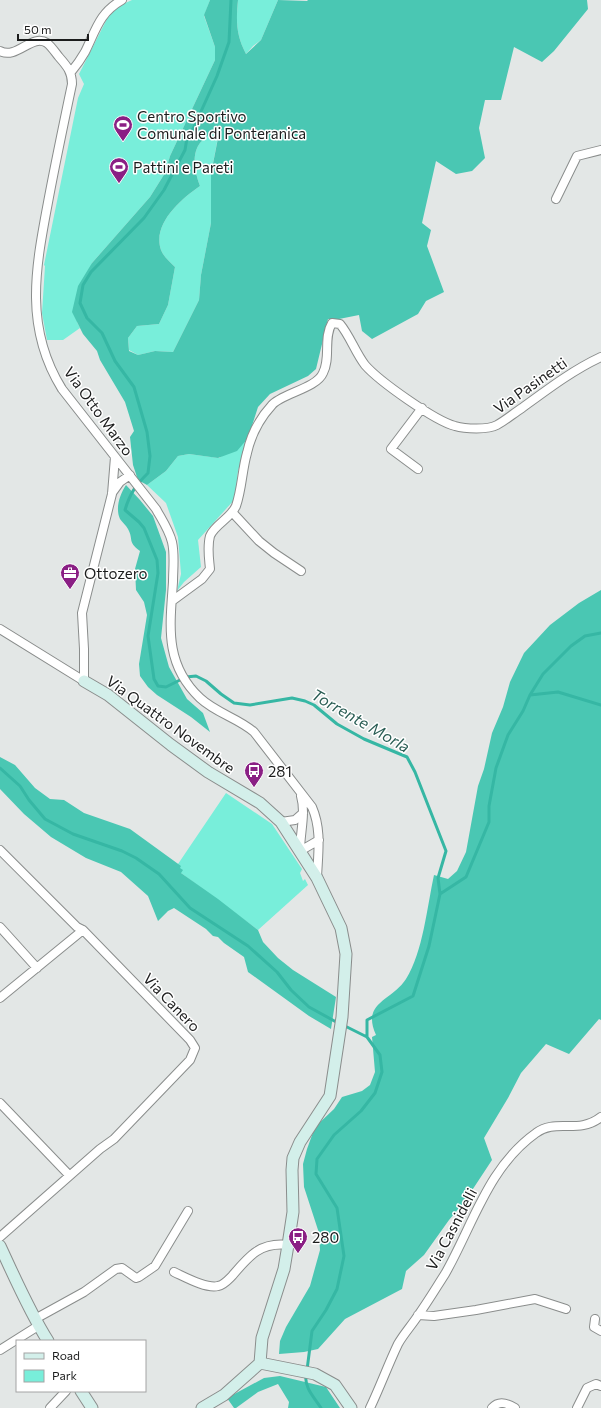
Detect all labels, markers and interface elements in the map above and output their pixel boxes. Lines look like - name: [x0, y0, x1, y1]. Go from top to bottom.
- scale bar: [18, 16, 88, 42]
- text: 50 m: [24, 22, 52, 36]
- place label: Centro Sportivo Comunale di Ponteranica: [137, 107, 306, 142]
- sports icon: Centro Sportivo Comunale di Ponteranica: [112, 114, 134, 142]
- sports icon: Pattini e Pareti: [108, 156, 130, 184]
- place label: Pattini e Pareti: [133, 158, 233, 176]
- street label: Via Pasinetti: [490, 353, 570, 417]
- street label: Via Otto Marzo: [61, 363, 137, 459]
- office icon: Ottozero: [59, 562, 81, 590]
- place label: Ottozero: [84, 564, 147, 582]
- street label: Via Quattro Novembre: [103, 671, 239, 777]
- water label: Torrente Morla: [308, 684, 414, 756]
- bus stop icon: 281: [243, 760, 265, 788]
- place label: 281: [268, 762, 292, 780]
- street label: Via Canero: [140, 969, 204, 1035]
- street label: Via Casnidelli: [422, 1185, 480, 1273]
- bus stop icon: 280: [287, 1226, 309, 1254]
- place label: 280: [312, 1228, 339, 1246]
- legend: [16, 1340, 146, 1392]
- text: Road: [52, 1348, 80, 1362]
- text: Park: [52, 1368, 78, 1382]

